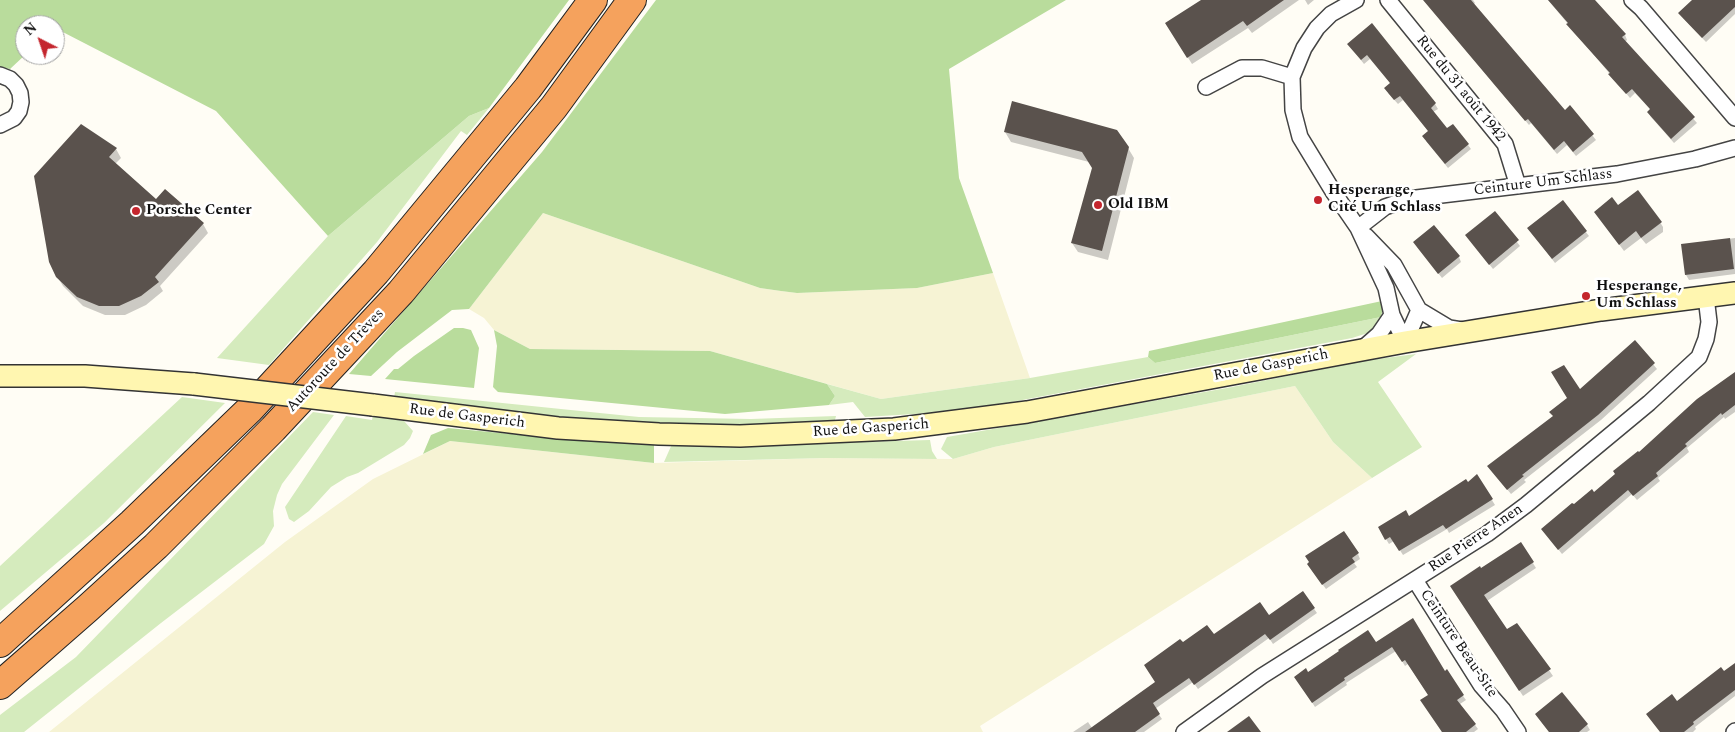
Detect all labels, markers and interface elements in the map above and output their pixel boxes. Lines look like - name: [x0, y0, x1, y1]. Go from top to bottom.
- north arrow: [15, 15, 65, 65]
- text: N: [19, 17, 42, 41]
- street label: Rue du 31 août 1942: [1412, 32, 1508, 146]
- street label: Ceinture Um Schlass: [1473, 166, 1613, 200]
- place label: Hesperange, Cité Um Schlass: [1328, 182, 1441, 217]
- marker: Hesperange, Cité Um Schlass: [1312, 194, 1324, 206]
- place label: Old IBM: [1108, 196, 1169, 214]
- marker: Old IBM: [1092, 199, 1104, 211]
- place label: Porsche Center: [146, 202, 252, 220]
- marker: Porsche Center: [130, 205, 142, 217]
- place label: Hesperange, Um Schlass: [1596, 278, 1682, 313]
- marker: Hesperange, Um Schlass: [1580, 290, 1592, 302]
- street label: Autoroute de Trèves: [283, 306, 389, 416]
- street label: Rue de Gasperich: [1212, 346, 1330, 386]
- street label: Rue de Gasperich: [408, 401, 526, 433]
- street label: Rue de Gasperich: [812, 416, 930, 442]
- street label: Rue Pierre Anen: [1425, 501, 1527, 577]
- street label: Ceinture Beau-Site: [1415, 587, 1501, 701]

